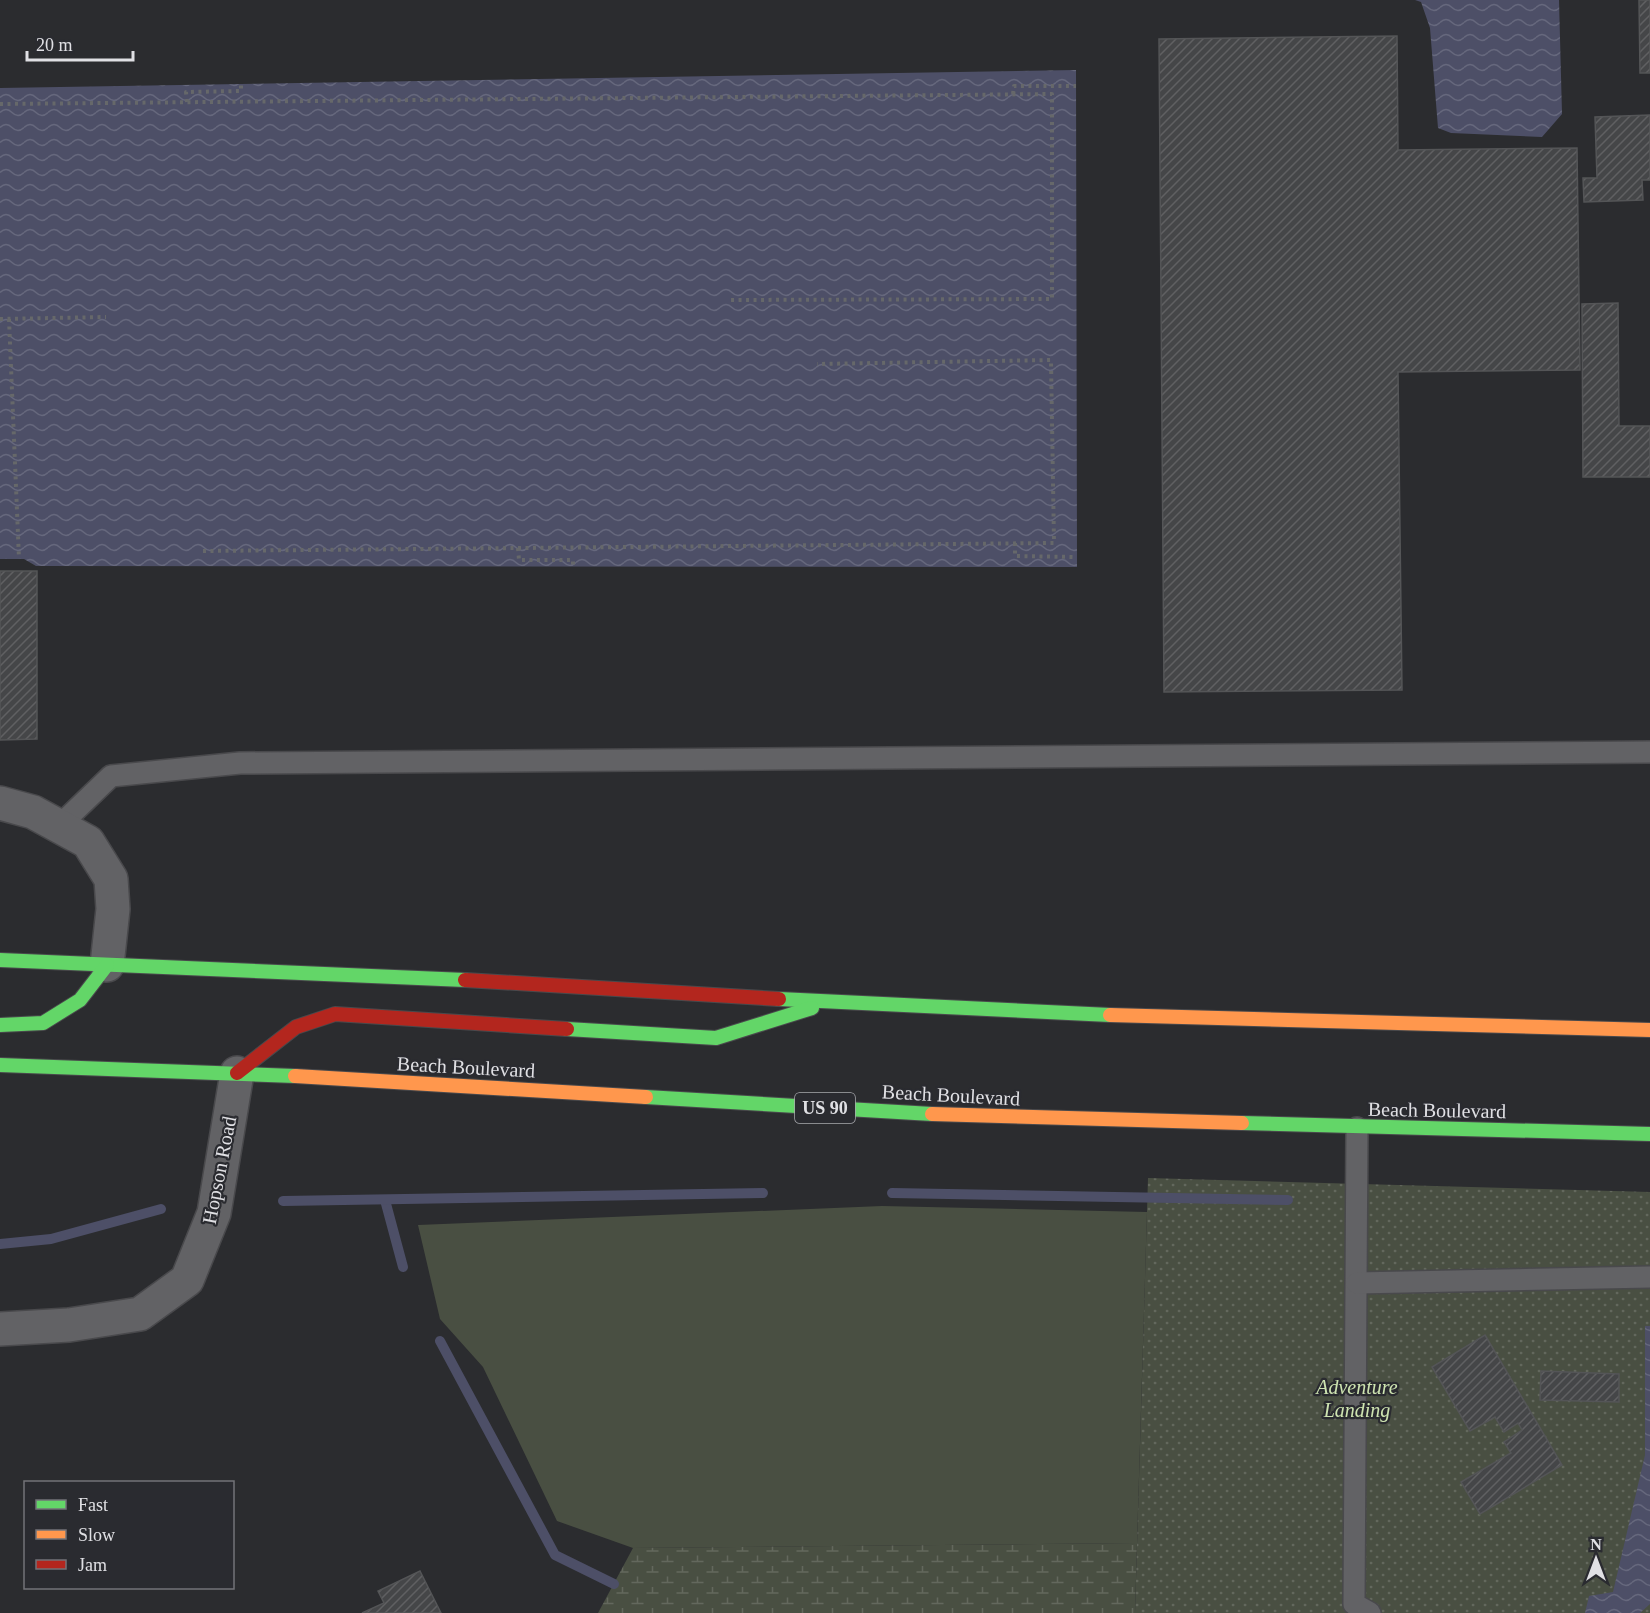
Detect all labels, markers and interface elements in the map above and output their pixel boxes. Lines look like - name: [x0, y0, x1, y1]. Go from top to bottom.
- scale bar: [27, 24, 134, 62]
- text: 20 m: [36, 35, 73, 55]
- street label: Beach Boulevard: [396, 1052, 536, 1082]
- street label: Beach Boulevard: [881, 1080, 1021, 1110]
- road number: US 90: [795, 1093, 855, 1123]
- street label: Beach Boulevard: [1368, 1098, 1506, 1122]
- street label: Hopson Road: [198, 1114, 241, 1226]
- park label: Adventure Landing: [1314, 1376, 1398, 1422]
- legend: [24, 1481, 234, 1589]
- text: Fast: [78, 1495, 108, 1515]
- text: Slow: [78, 1525, 115, 1545]
- north arrow: [1566, 1529, 1626, 1589]
- text: N: [1590, 1536, 1602, 1553]
- text: Jam: [78, 1555, 107, 1575]

